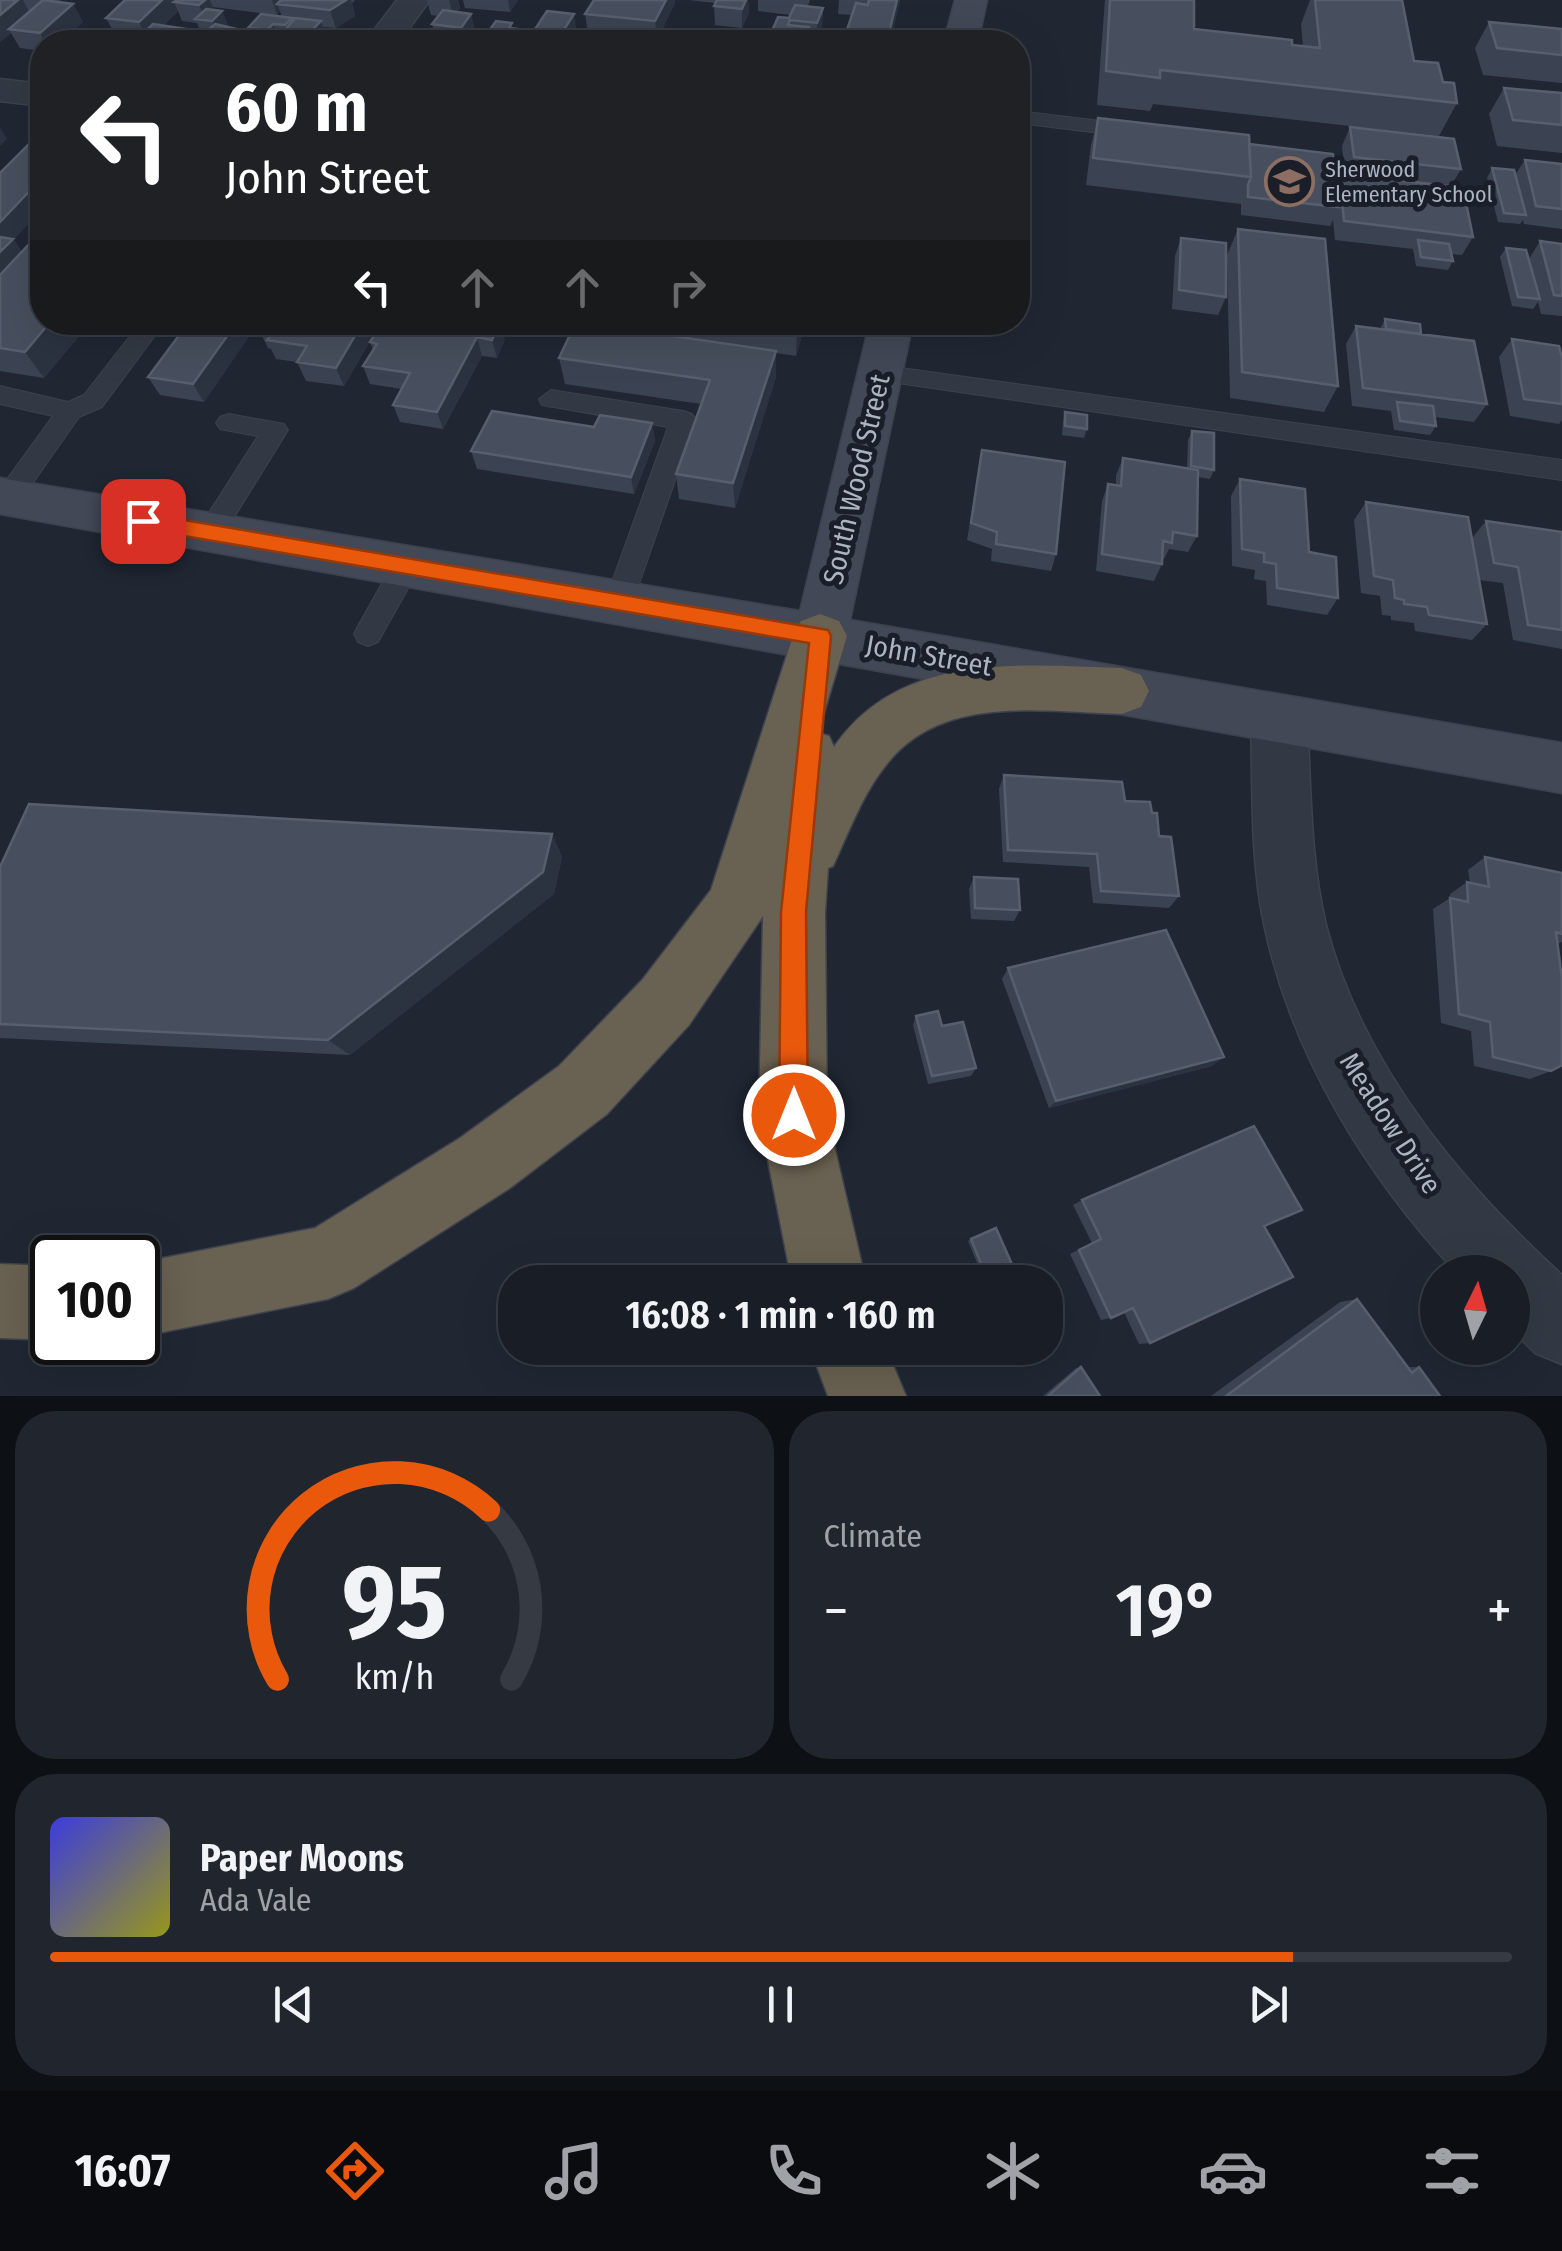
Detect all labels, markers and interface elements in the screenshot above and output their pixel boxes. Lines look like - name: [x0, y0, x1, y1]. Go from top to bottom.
- text: 60 m: [225, 66, 368, 150]
- icon: left: [60, 70, 190, 200]
- text: John Street: [225, 151, 430, 205]
- school or university icon: Sherwood Elementary School: [1264, 156, 1316, 208]
- place label: Sherwood Elementary School: [1325, 156, 1493, 208]
- icon: left: [345, 260, 400, 315]
- icon: ahead: [450, 260, 505, 315]
- icon: ahead: [555, 260, 610, 315]
- icon: right: [660, 260, 715, 315]
- street label: South Wood Street: [816, 370, 897, 587]
- pin: [101, 479, 186, 564]
- icon: arrive: [116, 494, 171, 549]
- street label: John Street: [863, 628, 995, 683]
- street label: Meadow Drive: [1333, 1047, 1448, 1200]
- position arrow: [742, 1063, 846, 1167]
- speed limit sign: 100: [30, 1235, 160, 1365]
- north arrow: [1420, 1255, 1530, 1365]
- map controls: [1420, 1255, 1530, 1365]
- text: 16:08 · 1 min · 160 m: [625, 1292, 936, 1338]
- text: Climate: [824, 1517, 922, 1555]
- text: 95: [342, 1540, 447, 1665]
- text: 19°: [1115, 1566, 1220, 1656]
- text: −: [824, 1578, 848, 1644]
- text: +: [1487, 1578, 1512, 1644]
- text: km/h: [354, 1656, 434, 1698]
- text: Paper Moons: [200, 1835, 404, 1881]
- text: Ada Vale: [200, 1881, 312, 1919]
- icon: previous: [266, 1977, 321, 2032]
- icon: pause: [753, 1977, 808, 2032]
- icon: next: [1241, 1977, 1296, 2032]
- icon: directions: [320, 2136, 390, 2206]
- icon: music: [539, 2136, 609, 2206]
- icon: phone: [759, 2136, 829, 2206]
- icon: climate: [978, 2136, 1048, 2206]
- icon: car: [1198, 2136, 1268, 2206]
- icon: filters: [1417, 2136, 1487, 2206]
- text: 16:07: [75, 2144, 171, 2198]

